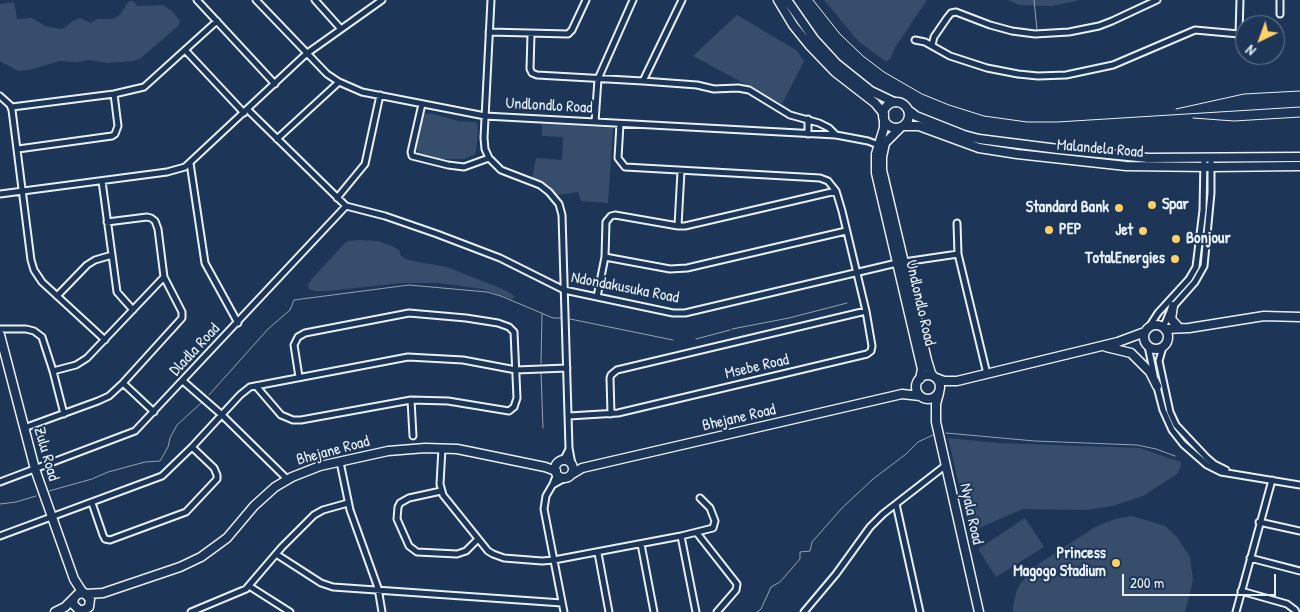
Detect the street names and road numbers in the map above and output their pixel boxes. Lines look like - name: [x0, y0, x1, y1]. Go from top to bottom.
- street label: Undlondlo Road: [505, 94, 593, 118]
- street label: Malandela Road: [1056, 136, 1144, 162]
- street label: Undlondlo Road: [901, 258, 939, 348]
- street label: Ndondakusuka Road: [569, 268, 681, 308]
- street label: Dladla Road: [166, 320, 224, 380]
- street label: Msebe Road: [723, 350, 791, 384]
- street label: Bhejane Road: [700, 400, 778, 436]
- street label: Zulu Road: [29, 425, 63, 483]
- street label: Bhejane Road: [294, 432, 372, 470]
- street label: Nyala Road: [955, 482, 987, 546]

